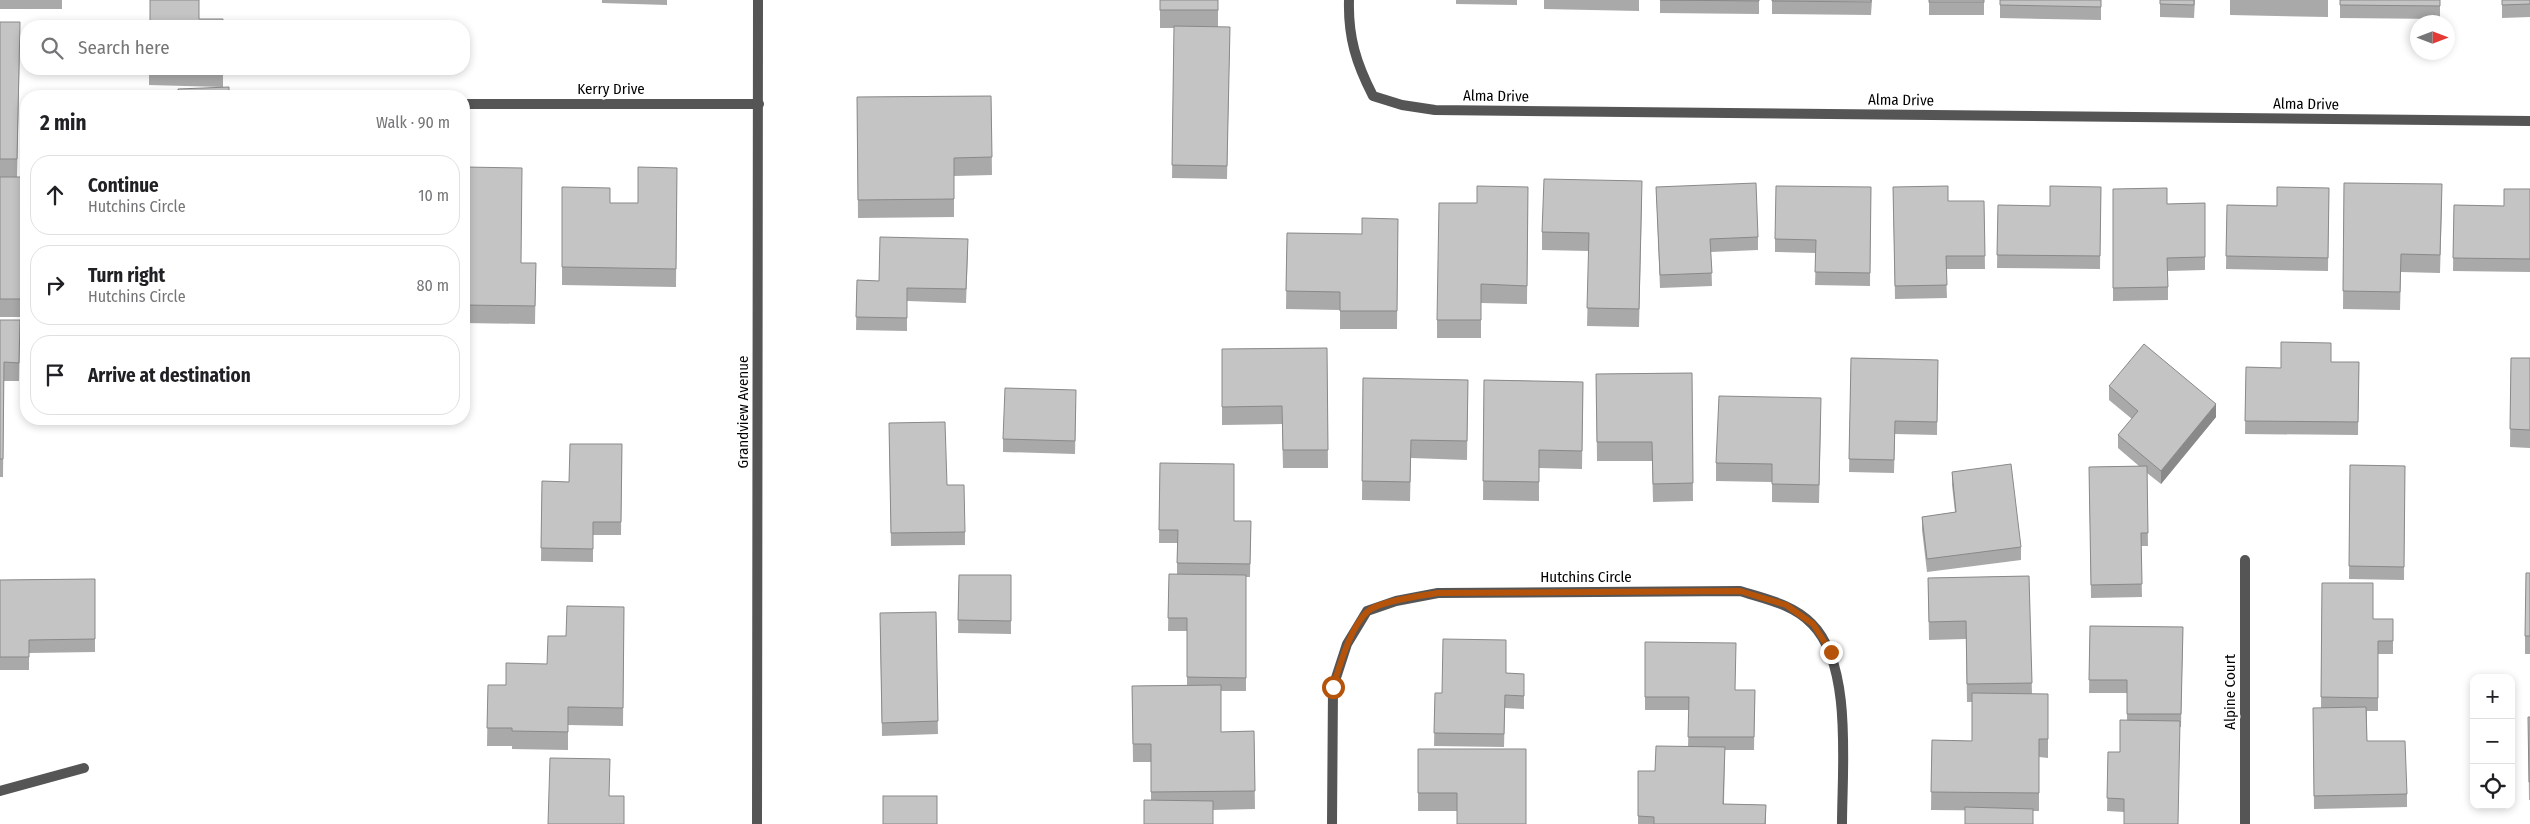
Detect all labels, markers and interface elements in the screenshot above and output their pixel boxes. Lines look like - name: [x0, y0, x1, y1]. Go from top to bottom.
- north arrow: [2410, 15, 2455, 60]
- search box: [20, 20, 470, 75]
- icon: search: [38, 34, 66, 62]
- text: Search here: [78, 36, 170, 59]
- street label: Kerry Drive: [577, 80, 645, 98]
- street label: Alma Drive: [1463, 86, 1529, 106]
- street label: Alma Drive: [1868, 90, 1934, 110]
- street label: Alma Drive: [2273, 94, 2339, 114]
- text: 2 min: [40, 110, 87, 136]
- text: Walk · 90 m: [376, 113, 450, 132]
- text: Continue: [88, 174, 159, 197]
- icon: ahead: [41, 181, 69, 209]
- text: 10 m: [418, 186, 449, 205]
- text: Hutchins Circle: [88, 197, 186, 216]
- text: Turn right: [88, 264, 165, 287]
- icon: right: [41, 271, 69, 299]
- text: 80 m: [417, 276, 449, 295]
- text: Hutchins Circle: [88, 287, 186, 306]
- street label: Grandview Avenue: [734, 356, 752, 468]
- icon: arrive: [41, 361, 69, 389]
- text: Arrive at destination: [88, 364, 251, 387]
- street label: Hutchins Circle: [1540, 568, 1632, 586]
- route end: [1820, 641, 1843, 664]
- street label: Alpine Court: [2221, 654, 2239, 730]
- map controls: [2470, 674, 2515, 809]
- button: +: [2470, 674, 2515, 719]
- route start: [1322, 676, 1345, 699]
- button: −: [2470, 719, 2515, 764]
- button: locate: [2470, 764, 2515, 809]

